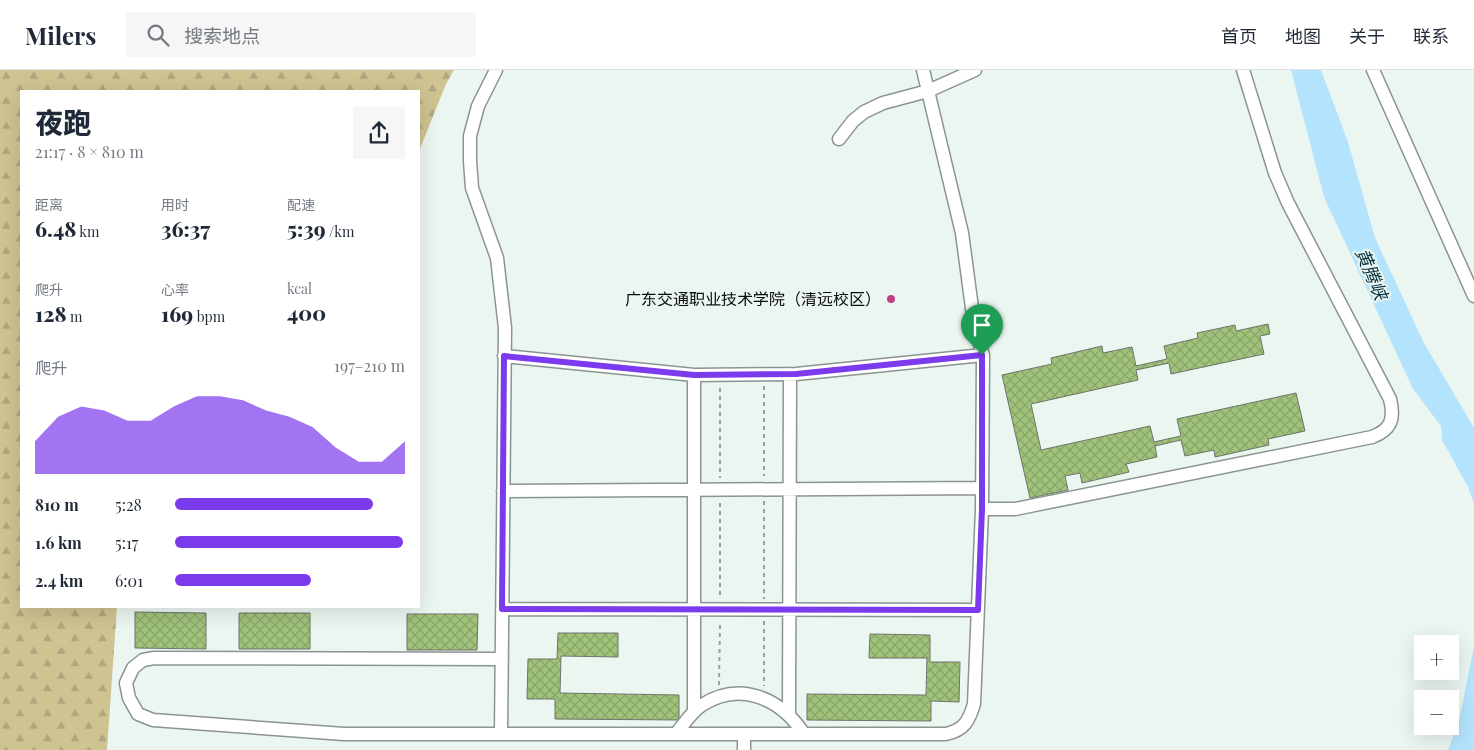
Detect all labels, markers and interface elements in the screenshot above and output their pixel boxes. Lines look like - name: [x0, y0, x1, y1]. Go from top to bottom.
- search box: [126, 12, 476, 57]
- text: Milers: [25, 19, 96, 51]
- icon: search: [144, 21, 172, 49]
- text: 搜索地点: [184, 22, 260, 48]
- text: 首页: [1221, 24, 1257, 48]
- text: 地图: [1285, 24, 1321, 48]
- text: 关于: [1349, 24, 1385, 48]
- text: 联系: [1413, 24, 1449, 48]
- text: 夜跑: [35, 103, 91, 140]
- button: share: [353, 107, 405, 159]
- text: 21:17 · 8 × 810 m: [35, 141, 144, 162]
- text: 距离: [35, 195, 63, 214]
- text: 用时: [161, 195, 189, 214]
- text: 配速: [287, 195, 315, 214]
- text: 6.48: [35, 214, 76, 242]
- text: 36:37: [161, 214, 210, 242]
- text: 5:39: [287, 214, 326, 242]
- text: km: [76, 222, 99, 241]
- text: /km: [326, 222, 354, 241]
- water label: 黄腾峡: [1350, 244, 1394, 305]
- text: kcal: [287, 279, 312, 298]
- text: 爬升: [35, 280, 63, 299]
- text: 心率: [161, 280, 189, 299]
- place label: 广东交通职业技术学院（清远校区）: [625, 288, 881, 309]
- marker: 广东交通职业技术学院（清远校区）: [885, 293, 897, 305]
- text: 400: [287, 298, 326, 326]
- text: 128: [35, 299, 67, 327]
- text: 169: [161, 299, 193, 327]
- pin: [961, 304, 1003, 355]
- text: m: [67, 307, 82, 326]
- text: bpm: [193, 307, 225, 326]
- icon: arrive: [968, 311, 996, 339]
- text: 197–210 m: [334, 355, 405, 376]
- text: 爬升: [35, 357, 67, 378]
- text: 810 m: [35, 494, 79, 515]
- text: 5:28: [115, 494, 142, 515]
- text: 1.6 km: [35, 532, 82, 553]
- text: 5:17: [115, 532, 138, 553]
- text: 2.4 km: [35, 570, 83, 591]
- text: 6:01: [115, 570, 143, 591]
- map controls: [1414, 635, 1459, 735]
- button: +: [1414, 635, 1459, 680]
- button: −: [1414, 690, 1459, 735]

